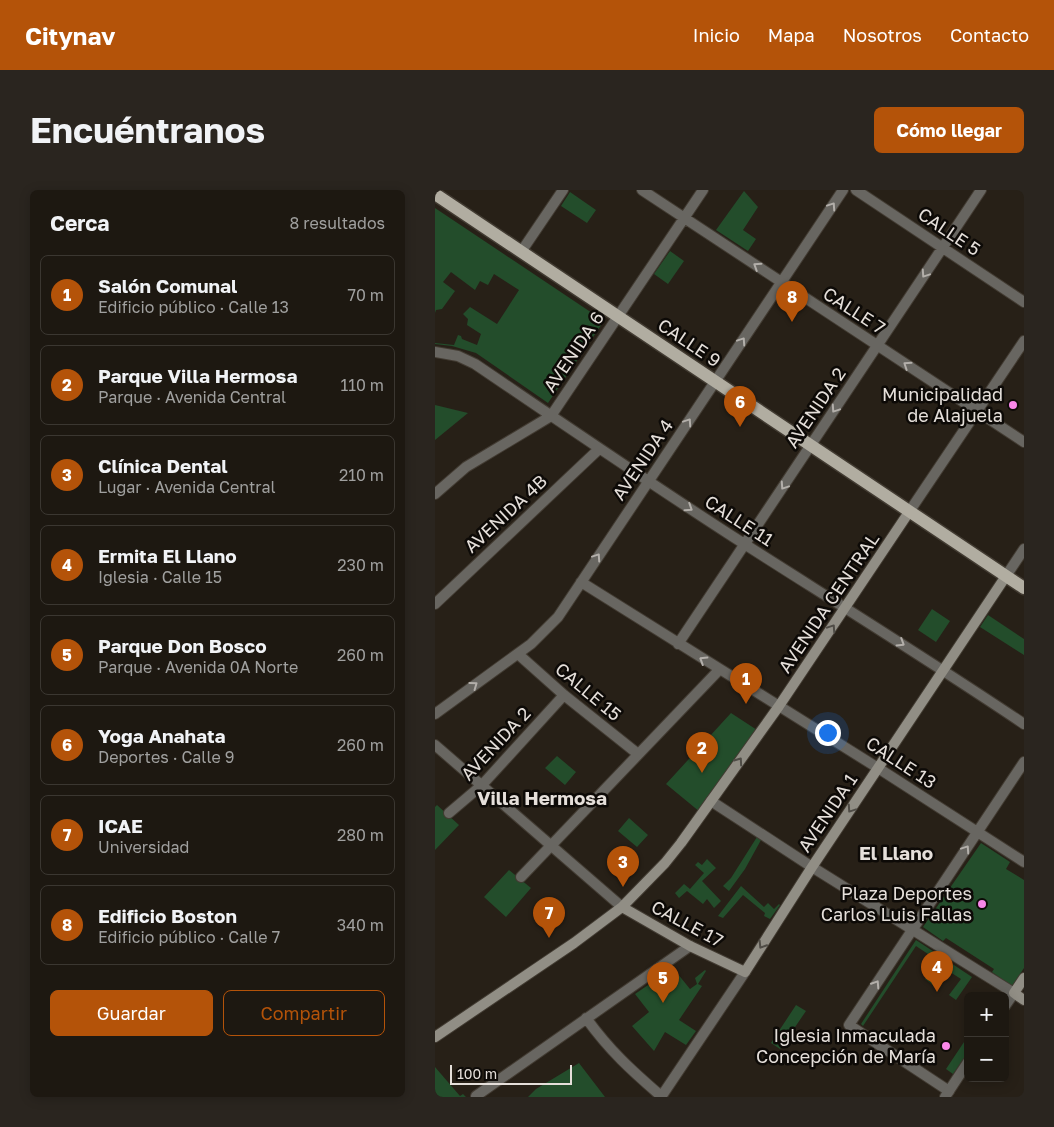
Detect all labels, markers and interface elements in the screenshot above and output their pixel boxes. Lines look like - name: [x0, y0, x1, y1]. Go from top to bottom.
- text: Citynav: [25, 21, 115, 50]
- text: Inicio: [693, 24, 740, 46]
- text: Mapa: [768, 24, 815, 46]
- text: Nosotros: [843, 24, 922, 46]
- text: Contacto: [950, 24, 1029, 46]
- button: Cómo llegar: [874, 107, 1024, 153]
- text: Encuéntranos: [30, 109, 265, 151]
- one-way arrow: [826, 202, 835, 212]
- street label: CALLE 5: [914, 202, 985, 260]
- text: Cerca: [50, 210, 109, 236]
- text: 8 resultados: [290, 213, 385, 233]
- one-way arrow: [753, 263, 763, 272]
- one-way arrow: [921, 269, 931, 278]
- text: Salón Comunal: [98, 274, 237, 297]
- pin: 8: [776, 281, 808, 322]
- street label: CALLE 7: [819, 282, 890, 338]
- text: 1: [63, 285, 71, 305]
- text: 70 m: [347, 285, 384, 305]
- text: Edificio público · Calle 13: [98, 297, 289, 317]
- street label: AVENIDA 6: [538, 307, 608, 396]
- street label: CALLE 9: [654, 313, 725, 371]
- one-way arrow: [736, 337, 745, 347]
- one-way arrow: [904, 362, 913, 371]
- street label: AVENIDA 2: [780, 363, 850, 452]
- text: Parque Villa Hermosa: [98, 364, 297, 387]
- text: 2: [62, 375, 72, 395]
- text: 110 m: [340, 375, 384, 395]
- place label: Municipalidad de Alajuela: [882, 383, 1003, 426]
- pin: 6: [724, 386, 756, 427]
- text: Parque · Avenida Central: [98, 387, 286, 407]
- marker: Municipalidad de Alajuela: [1007, 399, 1019, 411]
- one-way arrow: [832, 404, 841, 413]
- street label: AVENIDA 4: [607, 415, 677, 504]
- one-way arrow: [682, 418, 691, 428]
- text: Clínica Dental: [98, 454, 228, 477]
- text: 3: [62, 465, 72, 485]
- text: 210 m: [339, 465, 384, 485]
- street label: AVENIDA 4B: [460, 470, 551, 557]
- text: Lugar · Avenida Central: [98, 477, 276, 497]
- one-way arrow: [780, 481, 790, 490]
- street label: CALLE 11: [701, 490, 778, 551]
- one-way arrow: [683, 502, 693, 511]
- street label: AVENIDA CENTRAL: [773, 528, 883, 677]
- text: Ermita El Llano: [98, 544, 237, 567]
- one-way arrow: [591, 554, 601, 563]
- text: 4: [62, 555, 72, 575]
- text: 230 m: [337, 555, 384, 575]
- text: Iglesia · Calle 15: [98, 567, 222, 587]
- one-way arrow: [825, 624, 835, 633]
- text: Parque Don Bosco: [98, 634, 267, 657]
- one-way arrow: [895, 637, 905, 646]
- text: 5: [62, 645, 72, 665]
- text: 260 m: [337, 645, 384, 665]
- one-way arrow: [699, 656, 708, 666]
- text: Parque · Avenida 0A Norte: [98, 657, 298, 677]
- street label: CALLE 15: [551, 657, 626, 725]
- pin: 1: [730, 663, 762, 704]
- one-way arrow: [468, 682, 478, 691]
- street label: AVENIDA 2: [456, 702, 535, 784]
- your location: [815, 720, 841, 746]
- text: Yoga Anahata: [98, 724, 226, 747]
- street label: CALLE 13: [862, 731, 941, 793]
- pin: 2: [686, 732, 718, 773]
- text: 6: [62, 735, 72, 755]
- text: 260 m: [337, 735, 384, 755]
- text: Deportes · Calle 9: [98, 747, 234, 767]
- one-way arrow: [733, 758, 743, 767]
- street label: AVENIDA 1: [793, 769, 862, 856]
- district label: Villa Hermosa: [477, 786, 607, 809]
- one-way arrow: [848, 803, 857, 812]
- text: ICAE: [98, 814, 143, 837]
- text: 7: [63, 825, 71, 845]
- text: 280 m: [337, 825, 384, 845]
- text: Universidad: [98, 837, 189, 857]
- district label: El Llano: [859, 841, 933, 864]
- one-way arrow: [960, 845, 969, 855]
- pin: 3: [607, 846, 639, 887]
- place label: Plaza Deportes Carlos Luis Fallas: [821, 882, 972, 925]
- street label: CALLE 17: [648, 895, 727, 951]
- pin: 7: [533, 897, 565, 938]
- marker: Plaza Deportes Carlos Luis Fallas: [976, 898, 988, 910]
- text: Edificio Boston: [98, 904, 237, 927]
- text: 8: [62, 915, 72, 935]
- text: 340 m: [337, 915, 384, 935]
- text: Edificio público · Calle 7: [98, 927, 280, 947]
- one-way arrow: [759, 939, 768, 948]
- pin: 4: [921, 951, 953, 992]
- pin: 5: [647, 962, 679, 1003]
- one-way arrow: [870, 980, 879, 990]
- button: Guardar: [50, 990, 213, 1036]
- button: Compartir: [223, 990, 385, 1036]
- map controls: [964, 992, 1009, 1082]
- button: +: [964, 992, 1009, 1037]
- place label: Iglesia Inmaculada Concepción de María: [756, 1024, 936, 1067]
- button: −: [964, 1037, 1009, 1082]
- marker: Iglesia Inmaculada Concepción de María: [940, 1040, 952, 1052]
- scale bar: [450, 1062, 573, 1085]
- text: 100 m: [457, 1065, 497, 1082]

